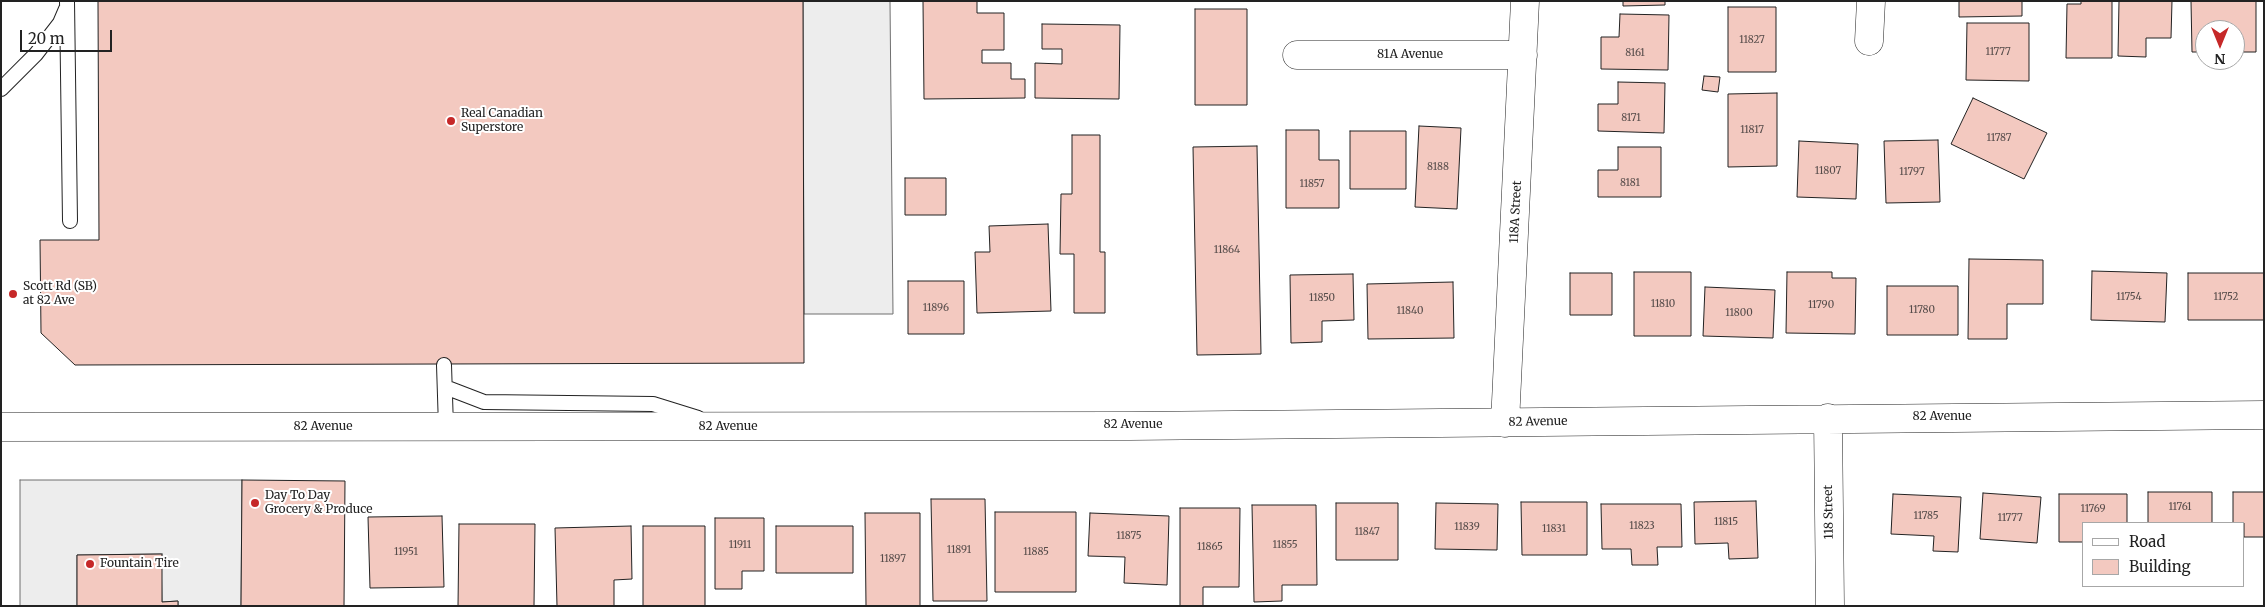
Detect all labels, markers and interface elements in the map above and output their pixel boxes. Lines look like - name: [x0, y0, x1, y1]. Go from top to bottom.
- scale bar: [22, 20, 115, 52]
- north arrow: [2195, 20, 2245, 70]
- text: 20 m: [28, 29, 65, 48]
- house number: 11827: [1739, 34, 1765, 46]
- house number: 11777: [1985, 46, 2011, 58]
- house number: 8161: [1625, 47, 1645, 59]
- street label: 81A Avenue: [1377, 48, 1443, 62]
- text: N: [2214, 50, 2226, 68]
- place label: Real Canadian Superstore: [461, 107, 543, 135]
- house number: 8171: [1621, 112, 1641, 124]
- marker: Real Canadian Superstore: [445, 115, 457, 127]
- house number: 11817: [1740, 124, 1764, 136]
- house number: 11787: [1986, 132, 2012, 144]
- house number: 8188: [1427, 161, 1449, 173]
- house number: 11807: [1815, 165, 1841, 177]
- house number: 11797: [1899, 166, 1925, 178]
- house number: 8181: [1620, 177, 1640, 189]
- house number: 11857: [1299, 178, 1325, 190]
- street label: 118A Street: [1507, 180, 1525, 244]
- house number: 11864: [1214, 244, 1240, 256]
- place label: Scott Rd (SB) at 82 Ave: [23, 280, 97, 308]
- marker: Scott Rd (SB) at 82 Ave: [7, 288, 19, 300]
- house number: 11754: [2116, 291, 2142, 303]
- house number: 11752: [2214, 291, 2238, 303]
- house number: 11850: [1309, 292, 1335, 304]
- house number: 11810: [1651, 298, 1675, 310]
- house number: 11790: [1808, 299, 1834, 311]
- house number: 11896: [923, 302, 949, 314]
- house number: 11780: [1909, 304, 1935, 316]
- house number: 11840: [1397, 305, 1423, 317]
- house number: 11800: [1725, 307, 1753, 319]
- street label: 82 Avenue: [1913, 410, 1971, 424]
- street label: 82 Avenue: [1508, 414, 1568, 430]
- street label: 82 Avenue: [1104, 418, 1162, 432]
- street label: 82 Avenue: [294, 420, 352, 434]
- street label: 82 Avenue: [699, 420, 757, 434]
- street label: 118 Street: [1821, 485, 1837, 539]
- place label: Day To Day Grocery & Produce: [265, 489, 372, 517]
- marker: Day To Day Grocery & Produce: [249, 497, 261, 509]
- house number: 11761: [2168, 501, 2192, 513]
- house number: 11769: [2080, 503, 2106, 515]
- house number: 11785: [1914, 510, 1938, 522]
- house number: 11777: [1997, 512, 2023, 524]
- house number: 11815: [1714, 516, 1738, 528]
- house number: 11823: [1629, 520, 1655, 532]
- house number: 11839: [1454, 521, 1480, 533]
- legend: [2082, 522, 2245, 587]
- house number: 11831: [1542, 523, 1566, 535]
- house number: 11847: [1354, 526, 1380, 538]
- house number: 11875: [1116, 530, 1142, 542]
- text: Road: [2129, 532, 2165, 551]
- house number: 11911: [729, 539, 751, 551]
- house number: 11855: [1272, 539, 1298, 551]
- house number: 11865: [1197, 541, 1223, 553]
- house number: 11891: [947, 544, 971, 556]
- house number: 11951: [394, 546, 418, 558]
- house number: 11885: [1023, 546, 1049, 558]
- house number: 11897: [880, 553, 906, 565]
- place label: Fountain Tire: [100, 557, 179, 571]
- text: Building: [2129, 557, 2191, 576]
- marker: Fountain Tire: [84, 558, 96, 570]

